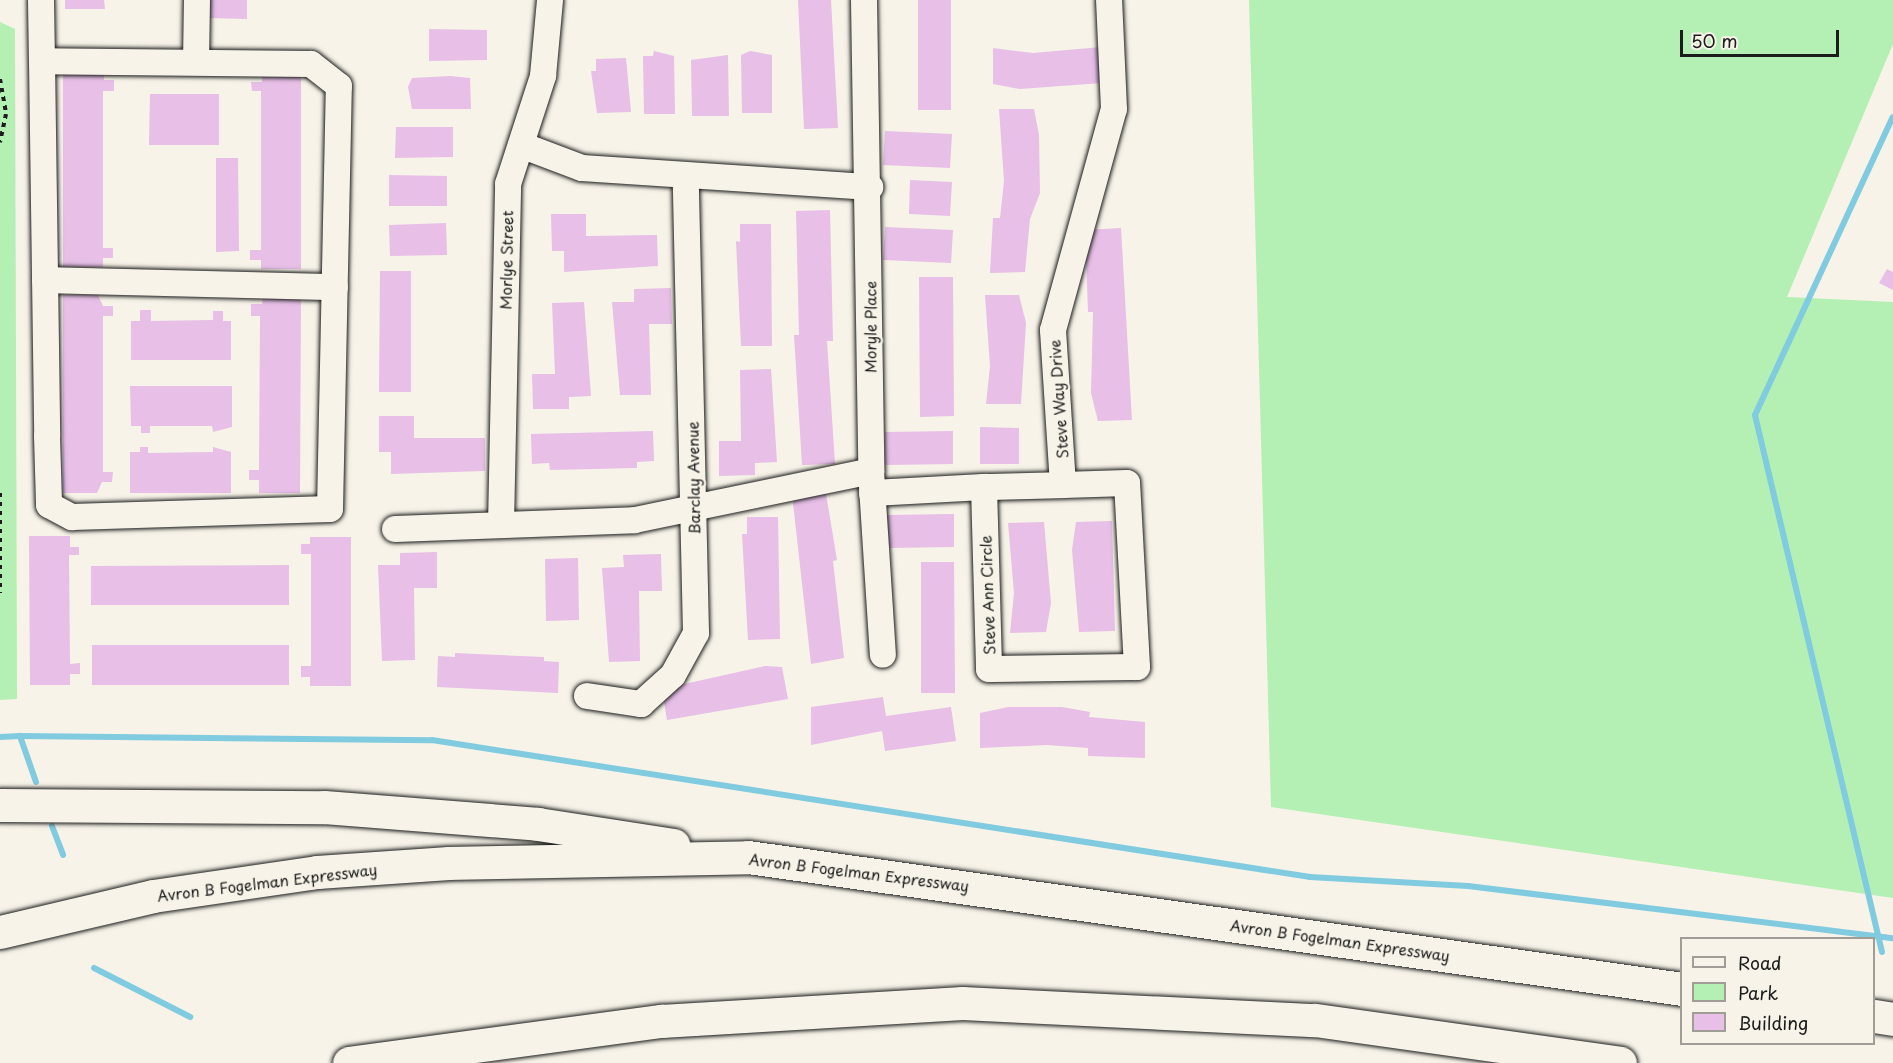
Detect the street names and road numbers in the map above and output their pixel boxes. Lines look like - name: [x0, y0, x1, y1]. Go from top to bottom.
- street label: Morlye Street: [496, 210, 516, 310]
- street label: Moryle Place: [861, 281, 879, 373]
- street label: Steve Way Drive: [1045, 339, 1071, 459]
- street label: Barclay Avenue: [683, 421, 703, 535]
- street label: Steve Ann Circle: [976, 534, 998, 656]
- street label: Avron B Fogelman Expressway: [749, 850, 969, 894]
- street label: Avron B Fogelman Expressway: [157, 860, 377, 904]
- street label: Avron B Fogelman Expressway: [1230, 916, 1450, 964]

